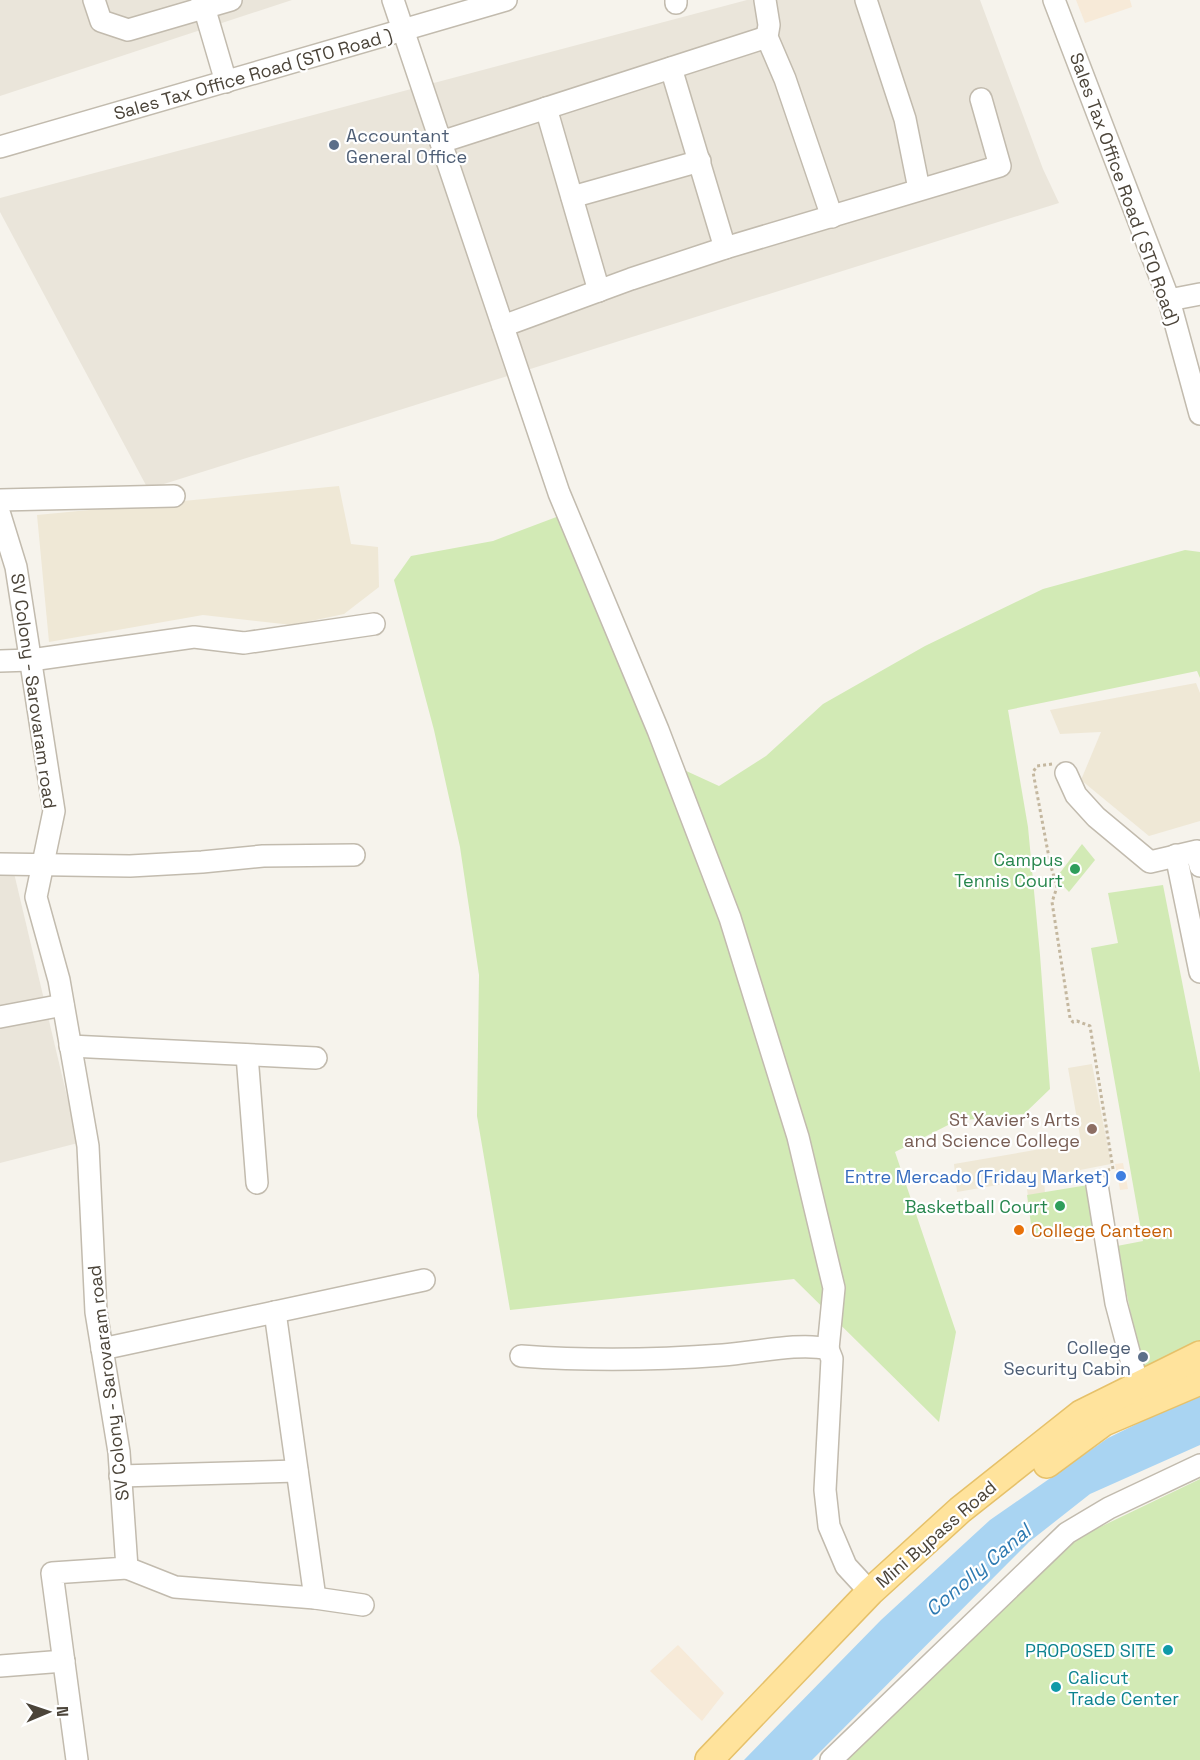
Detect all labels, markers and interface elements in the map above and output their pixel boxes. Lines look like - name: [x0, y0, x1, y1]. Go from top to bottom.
- street label: Sales Tax Office Road (STO Road ): [111, 23, 395, 125]
- street label: Sales Tax Office Road ( STO Road): [1065, 49, 1185, 329]
- place label: Accountant General Office: [346, 124, 467, 168]
- marker: Accountant General Office: [327, 138, 341, 152]
- street label: SV Colony - Sarovaram road: [6, 572, 62, 810]
- place label: Campus Tennis Court: [954, 848, 1063, 892]
- marker: Campus Tennis Court: [1068, 862, 1082, 876]
- place label: St Xavier's Arts and Science College: [904, 1108, 1080, 1152]
- marker: St Xavier's Arts and Science College: [1085, 1122, 1099, 1136]
- place label: Entre Mercado (Friday Market): [845, 1165, 1109, 1188]
- marker: Entre Mercado (Friday Market): [1114, 1169, 1128, 1183]
- place label: Basketball Court: [904, 1195, 1048, 1218]
- marker: Basketball Court: [1053, 1199, 1067, 1213]
- place label: College Canteen: [1031, 1219, 1173, 1242]
- marker: College Canteen: [1012, 1223, 1026, 1237]
- street label: SV Colony - Sarovaram road: [82, 1264, 134, 1502]
- place label: College Security Cabin: [1003, 1336, 1131, 1380]
- marker: College Security Cabin: [1136, 1350, 1150, 1364]
- street label: Mini Bypass Road: [871, 1475, 1001, 1593]
- water label: Conolly Canal: [920, 1517, 1038, 1622]
- place label: PROPOSED SITE: [1025, 1639, 1156, 1662]
- marker: PROPOSED SITE: [1161, 1643, 1175, 1657]
- place label: Calicut Trade Center: [1068, 1666, 1179, 1710]
- marker: Calicut Trade Center: [1049, 1680, 1063, 1694]
- north arrow: [18, 1682, 78, 1742]
- text: N: [52, 1706, 73, 1717]

